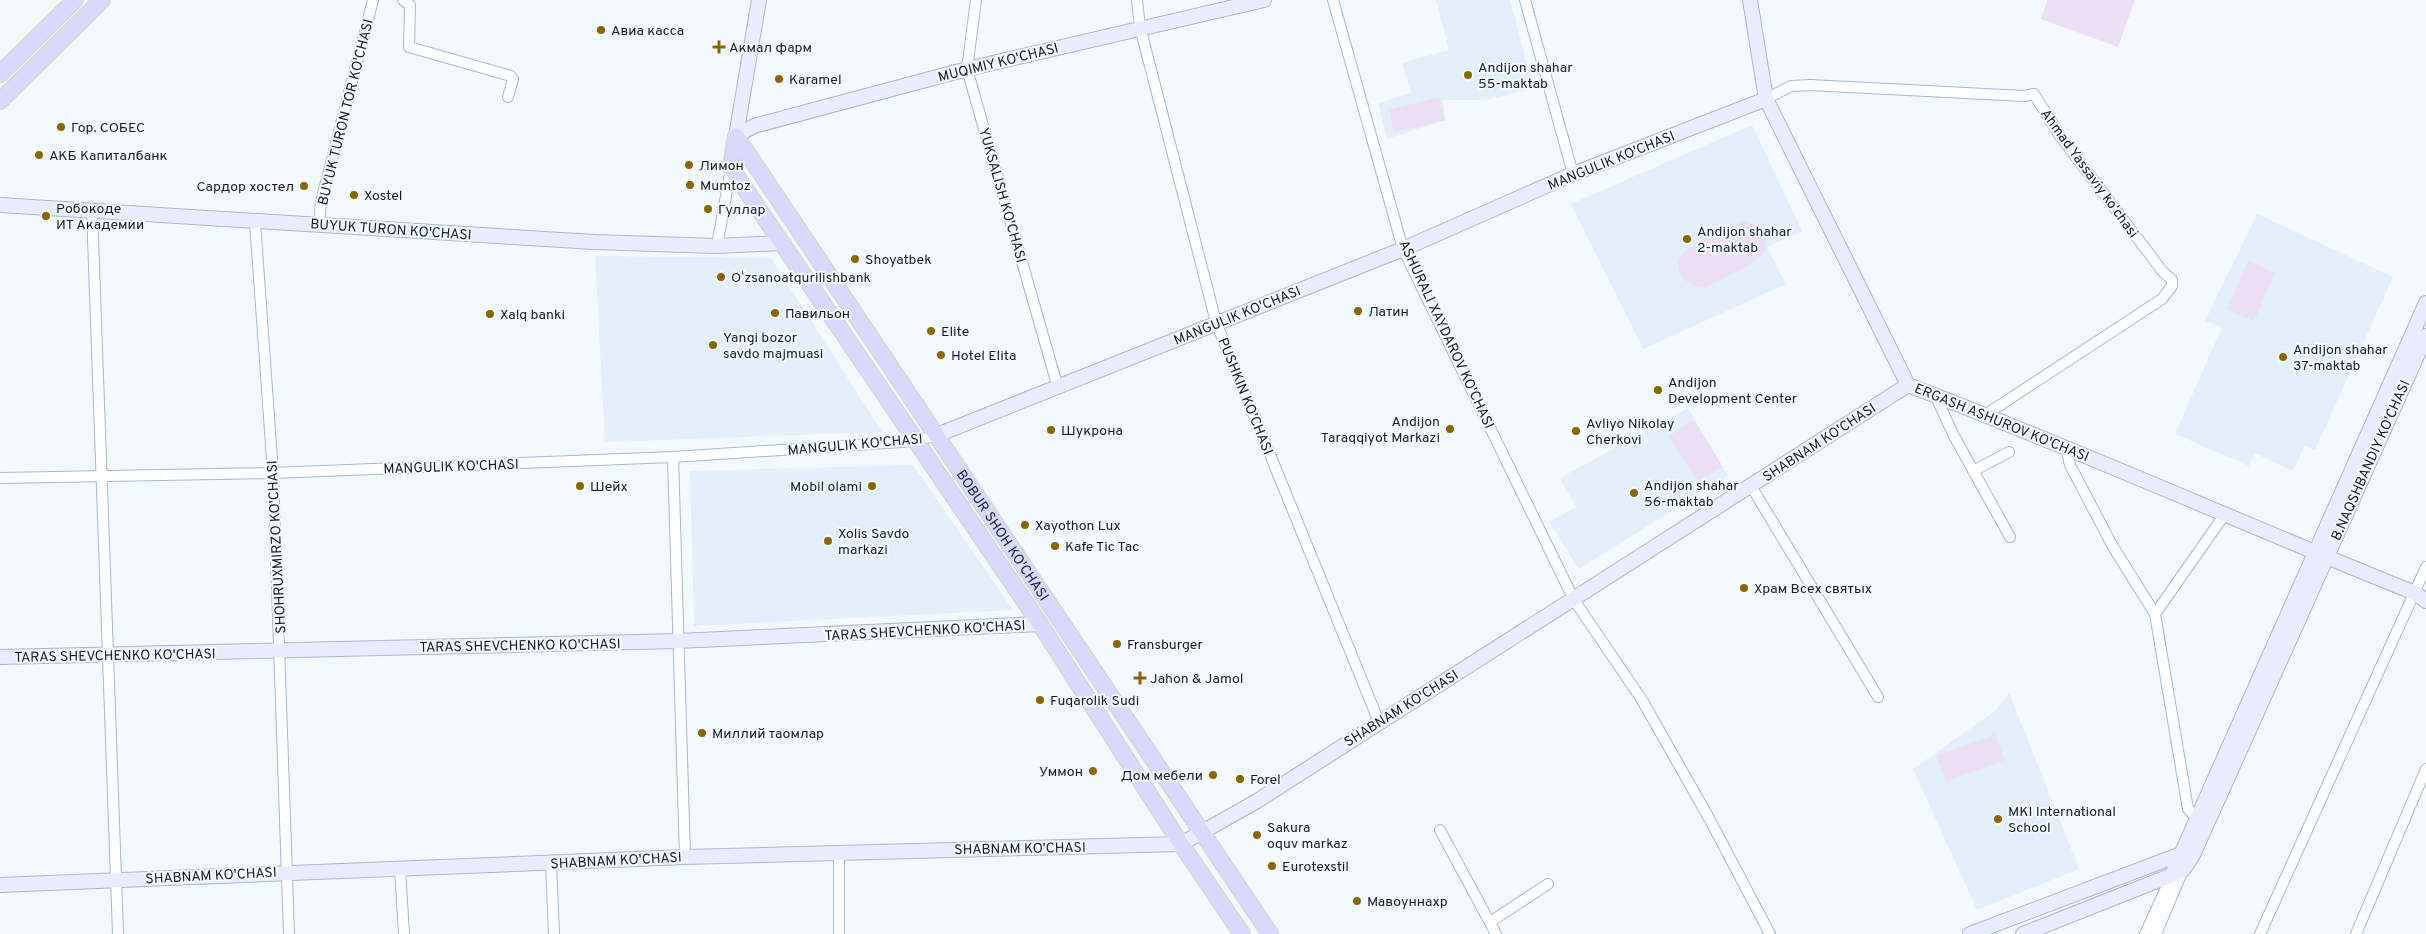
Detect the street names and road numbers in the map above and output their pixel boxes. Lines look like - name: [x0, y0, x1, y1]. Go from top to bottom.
- street label: BUYUK TURON TOR KO'CHASI: [315, 17, 378, 207]
- street label: MUQIMIY KO'CHASI: [936, 40, 1060, 87]
- street label: Ahmad Yassaviy koʻchasi: [2036, 106, 2141, 242]
- street label: YUKSALISH KO'CHASI: [974, 126, 1029, 265]
- street label: MANGULIK KO'CHASI: [1546, 128, 1678, 195]
- street label: BUYUK TURON KO'CHASI: [310, 216, 472, 245]
- street label: ASHURALI XAYDAROV KO'CHASI: [1394, 238, 1497, 432]
- street label: MANGULIK KO'CHASI: [1172, 283, 1304, 350]
- street label: PUSHKIN KO'CHASI: [1213, 336, 1276, 458]
- street label: B.NAQSHBANDIY KO'CHASI: [2328, 378, 2414, 543]
- street label: ERGASH ASHUROV KO'CHASI: [1912, 381, 2091, 466]
- street label: SHABNAM KO'CHASI: [1760, 400, 1880, 486]
- street label: MANGULIK KO'CHASI: [787, 431, 923, 460]
- street label: MANGULIK KO'CHASI: [383, 457, 519, 478]
- street label: SHOHRUXMIRZO KO'CHASI: [264, 460, 291, 634]
- street label: BOBUR SHOH KO'CHASI: [952, 467, 1052, 605]
- street label: TARAS SHEVCHENKO KO'CHASI: [824, 618, 1026, 645]
- street label: TARAS SHEVCHENKO KO'CHASI: [419, 636, 621, 657]
- street label: TARAS SHEVCHENKO KO'CHASI: [14, 646, 216, 667]
- street label: SHABNAM KO'CHASI: [1341, 667, 1462, 751]
- street label: SHABNAM KO'CHASI: [954, 840, 1086, 859]
- street label: SHABNAM KO'CHASI: [550, 850, 682, 873]
- street label: SHABNAM KO'CHASI: [145, 865, 277, 888]

